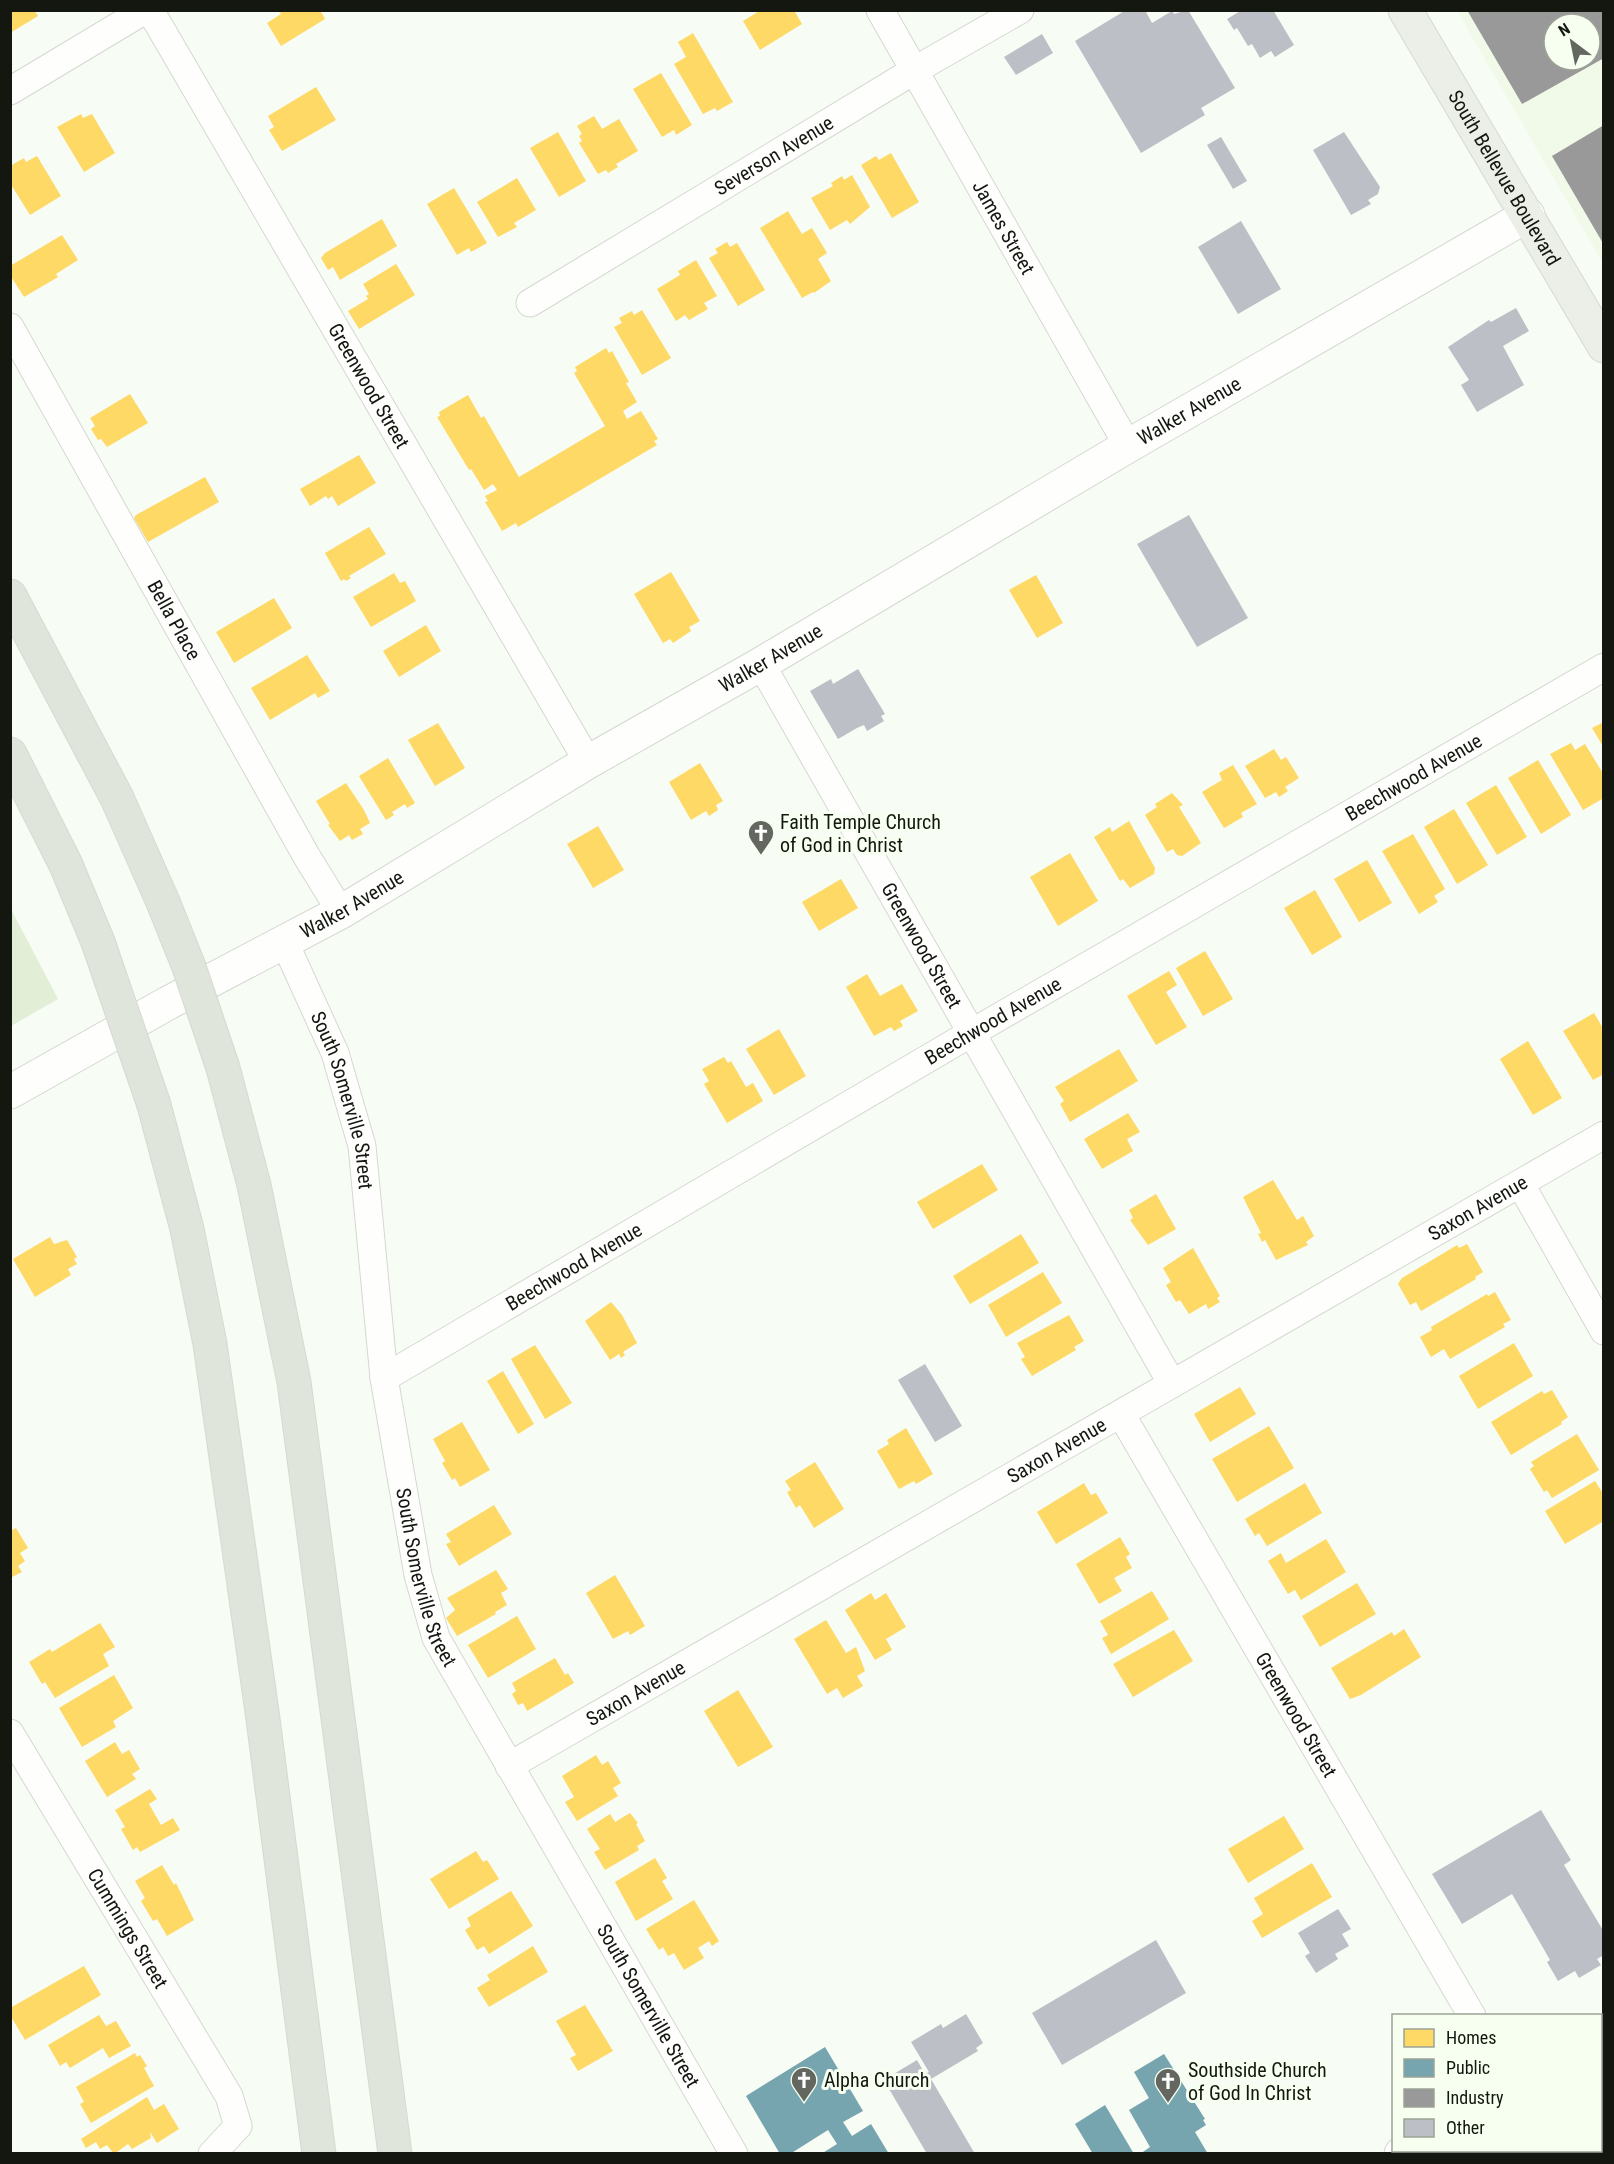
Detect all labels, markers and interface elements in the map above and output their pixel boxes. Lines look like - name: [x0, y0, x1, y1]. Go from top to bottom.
- north arrow: [1542, 12, 1602, 72]
- text: N: [1555, 19, 1574, 40]
- street label: South Bellevue Boulevard: [1443, 86, 1566, 270]
- street label: Severson Avenue: [710, 110, 838, 201]
- street label: James Street: [967, 176, 1040, 279]
- street label: Greenwood Street: [323, 319, 415, 453]
- street label: Walker Avenue: [1133, 371, 1245, 450]
- street label: Bella Place: [142, 576, 206, 664]
- street label: Walker Avenue: [715, 618, 827, 697]
- street label: Beechwood Avenue: [1341, 728, 1486, 826]
- place label: Faith Temple Church of God in Christ: [780, 810, 941, 857]
- church icon: Faith Temple Church of God in Christ: [746, 818, 776, 856]
- street label: Walker Avenue: [296, 865, 408, 943]
- street label: Greenwood Street: [876, 878, 967, 1012]
- street label: Beechwood Avenue: [920, 972, 1065, 1070]
- street label: South Somerville Street: [306, 1008, 378, 1190]
- street label: Saxon Avenue: [1424, 1170, 1532, 1246]
- street label: Beechwood Avenue: [501, 1217, 646, 1316]
- street label: Saxon Avenue: [1003, 1412, 1110, 1488]
- street label: South Somerville Street: [391, 1486, 462, 1671]
- street label: Greenwood Street: [1250, 1648, 1342, 1782]
- street label: Saxon Avenue: [582, 1655, 689, 1731]
- street label: Cummings Street: [82, 1864, 173, 1993]
- street label: South Somerville Street: [592, 1920, 705, 2092]
- legend: [1392, 2014, 1602, 2152]
- text: Homes: [1446, 2027, 1496, 2048]
- text: Public: [1446, 2057, 1490, 2078]
- place label: Southside Church of God In Christ: [1188, 2058, 1327, 2105]
- church icon: Alpha Church: [789, 2065, 819, 2103]
- church icon: Southside Church of God In Christ: [1153, 2066, 1183, 2104]
- place label: Alpha Church: [824, 2068, 929, 2092]
- text: Industry: [1446, 2087, 1504, 2108]
- text: Other: [1446, 2117, 1485, 2138]

